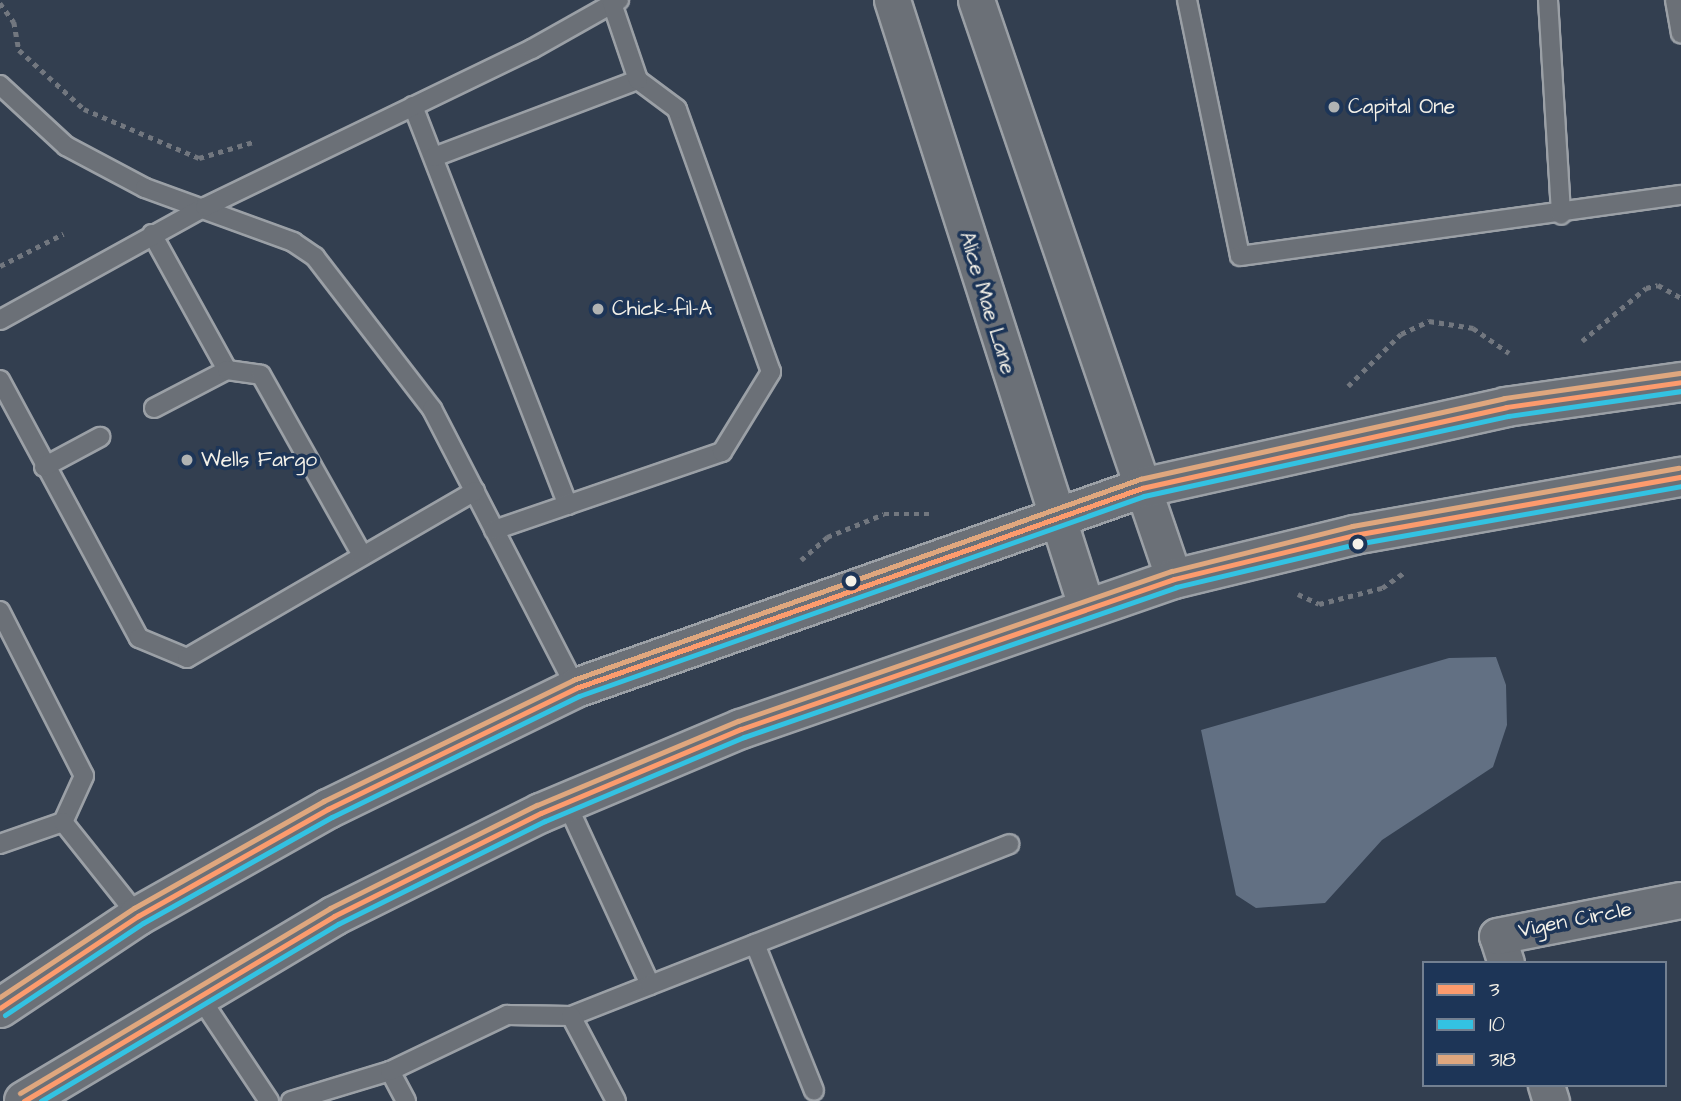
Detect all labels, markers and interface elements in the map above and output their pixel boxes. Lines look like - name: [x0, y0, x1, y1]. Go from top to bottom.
- place label: Capital One: [1348, 94, 1455, 120]
- marker: Capital One: [1326, 99, 1342, 115]
- street label: Alice Mae Lane: [953, 229, 1021, 377]
- place label: Chick-fil-A: [612, 296, 712, 322]
- marker: Chick-fil-A: [590, 301, 606, 317]
- place label: Wells Fargo: [201, 447, 317, 473]
- marker: Wells Fargo: [179, 452, 195, 468]
- unlabelled marker: [1351, 537, 1365, 551]
- unlabelled marker: [844, 574, 858, 588]
- street label: Vigen Circle: [1516, 897, 1634, 943]
- legend: [1422, 961, 1667, 1087]
- text: 3: [1489, 975, 1500, 1004]
- text: 10: [1489, 1010, 1505, 1039]
- text: 318: [1489, 1045, 1516, 1074]

